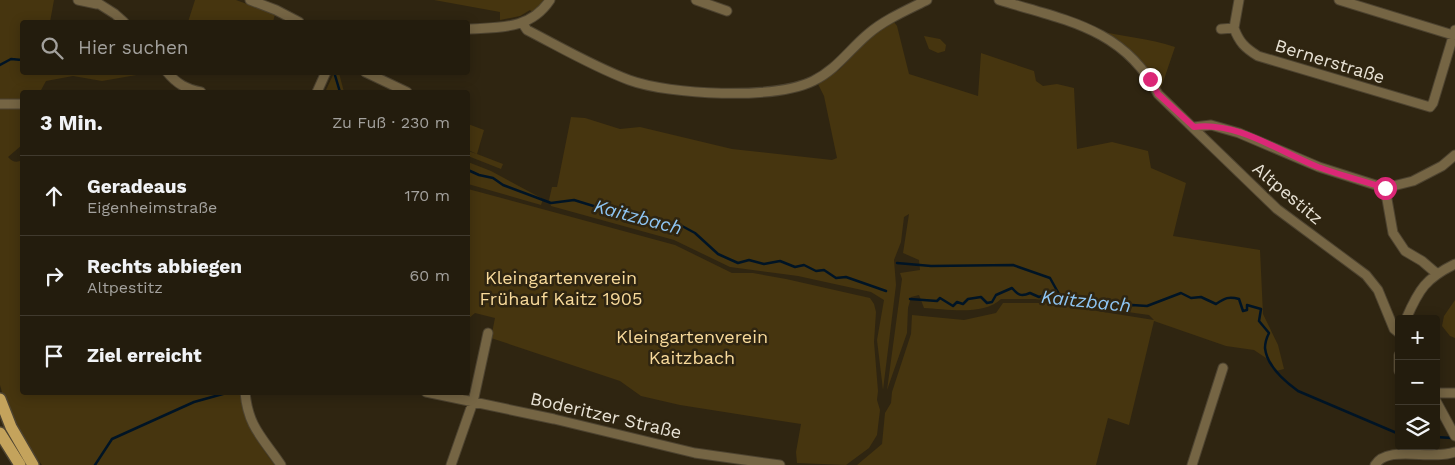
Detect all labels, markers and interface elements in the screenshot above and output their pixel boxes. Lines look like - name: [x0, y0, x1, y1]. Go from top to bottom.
- search box: [20, 20, 470, 75]
- icon: search: [38, 34, 66, 62]
- street label: Bernerstraße: [1273, 34, 1387, 88]
- text: Hier suchen: [78, 36, 189, 59]
- route end: [1139, 68, 1162, 91]
- text: 3 Min.: [40, 110, 103, 135]
- text: Zu Fuß · 230 m: [332, 113, 450, 132]
- street label: Altpestitz: [1249, 158, 1327, 228]
- text: Geradeaus: [87, 175, 187, 198]
- route start: [1374, 177, 1397, 200]
- icon: ahead: [40, 182, 68, 210]
- text: 170 m: [404, 186, 450, 205]
- water label: Kaitzbach: [591, 194, 685, 240]
- text: Eigenheimstraße: [87, 198, 217, 217]
- text: Rechts abbiegen: [87, 255, 242, 278]
- icon: right: [40, 262, 68, 290]
- text: 60 m: [410, 266, 450, 285]
- park label: Kleingartenverein Frühauf Kaitz 1905: [480, 267, 642, 309]
- text: Altpestitz: [87, 278, 163, 297]
- water label: Kaitzbach: [1040, 285, 1132, 317]
- map controls: [1395, 315, 1440, 450]
- button: +: [1395, 315, 1440, 360]
- park label: Kleingartenverein Kaitzbach: [616, 326, 768, 368]
- icon: arrive: [40, 342, 68, 370]
- text: Ziel erreicht: [87, 344, 202, 367]
- button: −: [1395, 360, 1440, 405]
- street label: Boderitzer Straße: [528, 387, 684, 443]
- button: layers: [1395, 405, 1440, 450]

